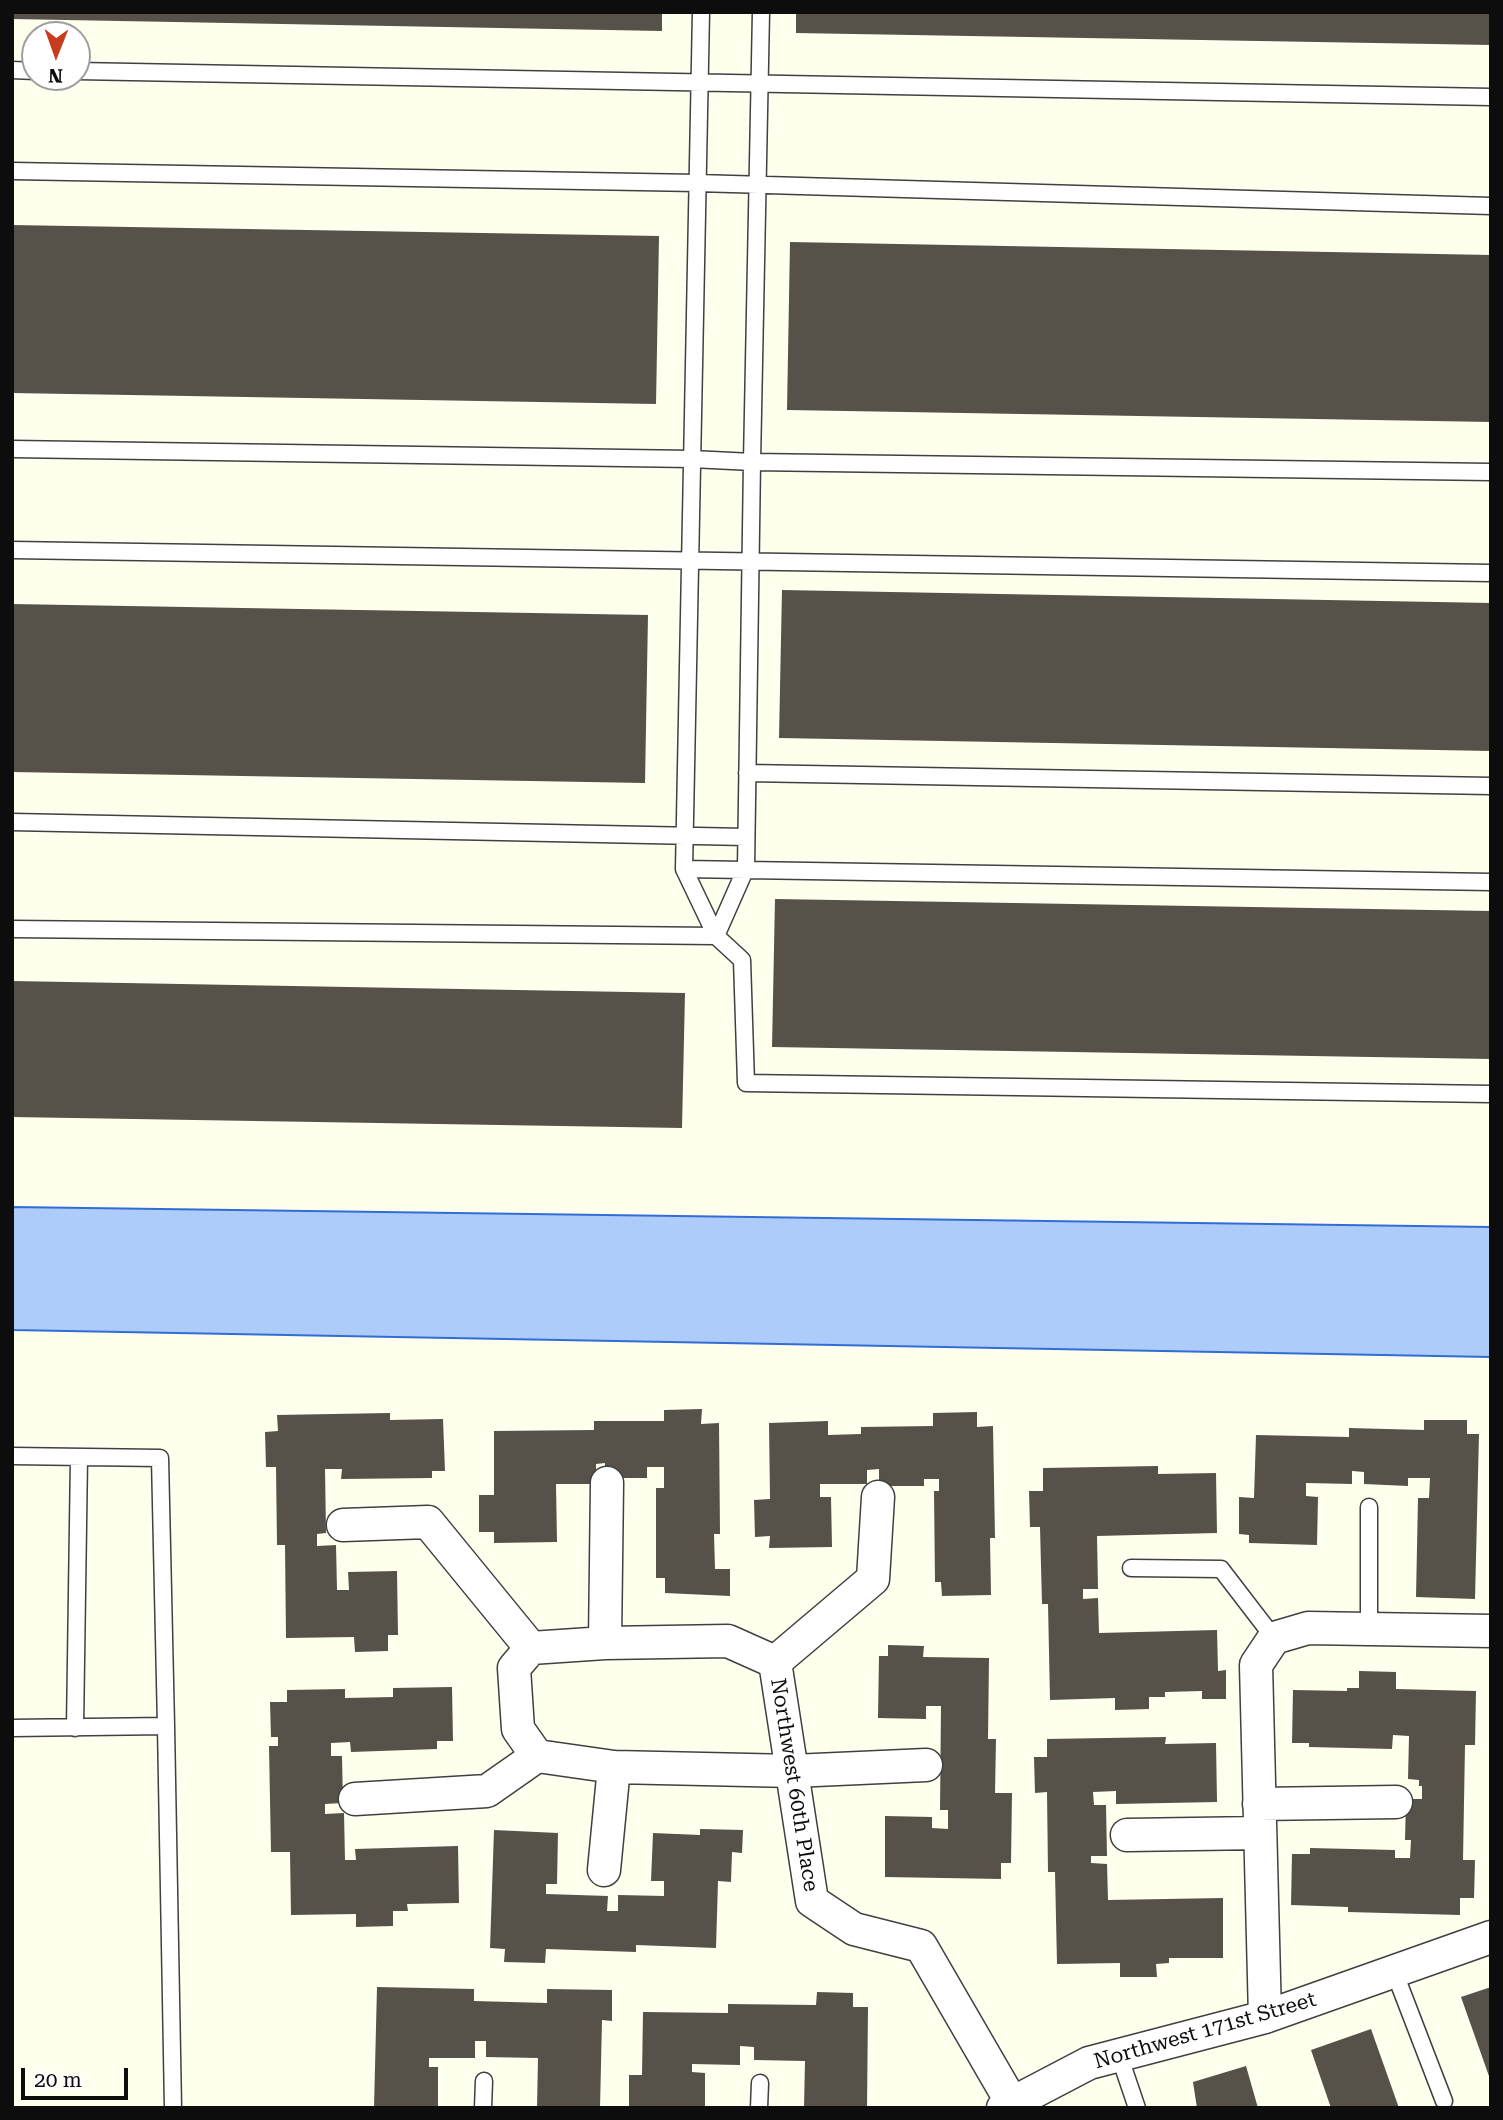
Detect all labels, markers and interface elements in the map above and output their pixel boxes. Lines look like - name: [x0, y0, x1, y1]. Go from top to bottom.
- north arrow: [21, 21, 91, 91]
- text: N: [48, 64, 63, 87]
- street label: Northwest 60th Place: [765, 1676, 823, 1894]
- street label: Northwest 171st Street: [1091, 1987, 1319, 2075]
- scale bar: [24, 2054, 131, 2098]
- text: 20 m: [34, 2068, 82, 2092]

